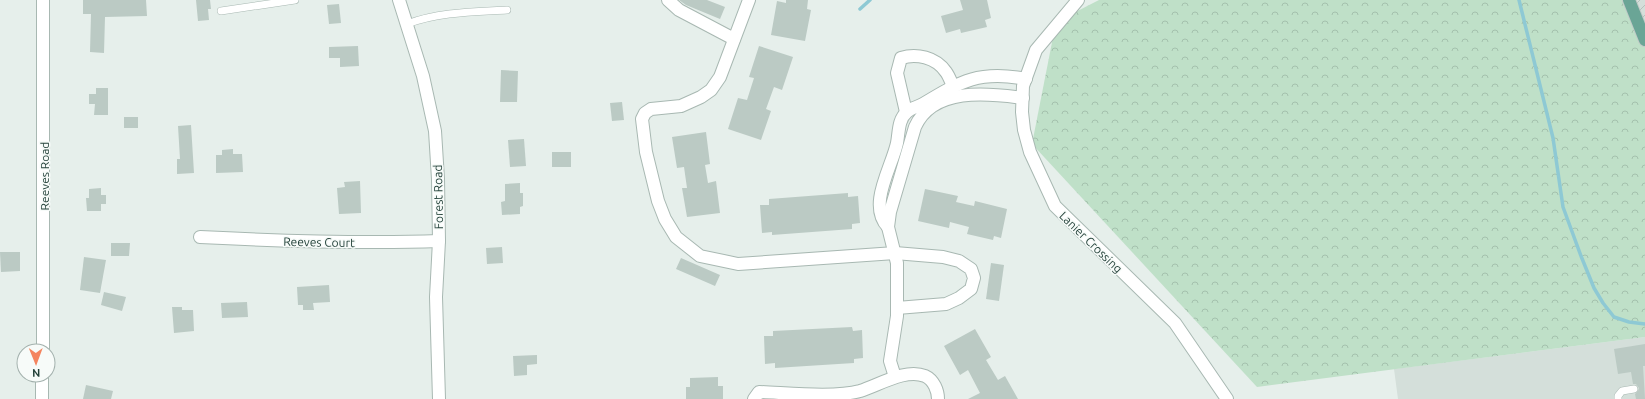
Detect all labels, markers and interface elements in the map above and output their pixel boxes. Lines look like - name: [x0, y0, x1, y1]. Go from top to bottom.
- street label: Reeves Road: [38, 142, 51, 210]
- street label: Forest Road: [431, 164, 445, 230]
- street label: Lanier Crossing: [1057, 209, 1125, 275]
- street label: Reeves Court: [283, 235, 355, 249]
- north arrow: [16, 343, 56, 383]
- text: N: [32, 367, 40, 379]

